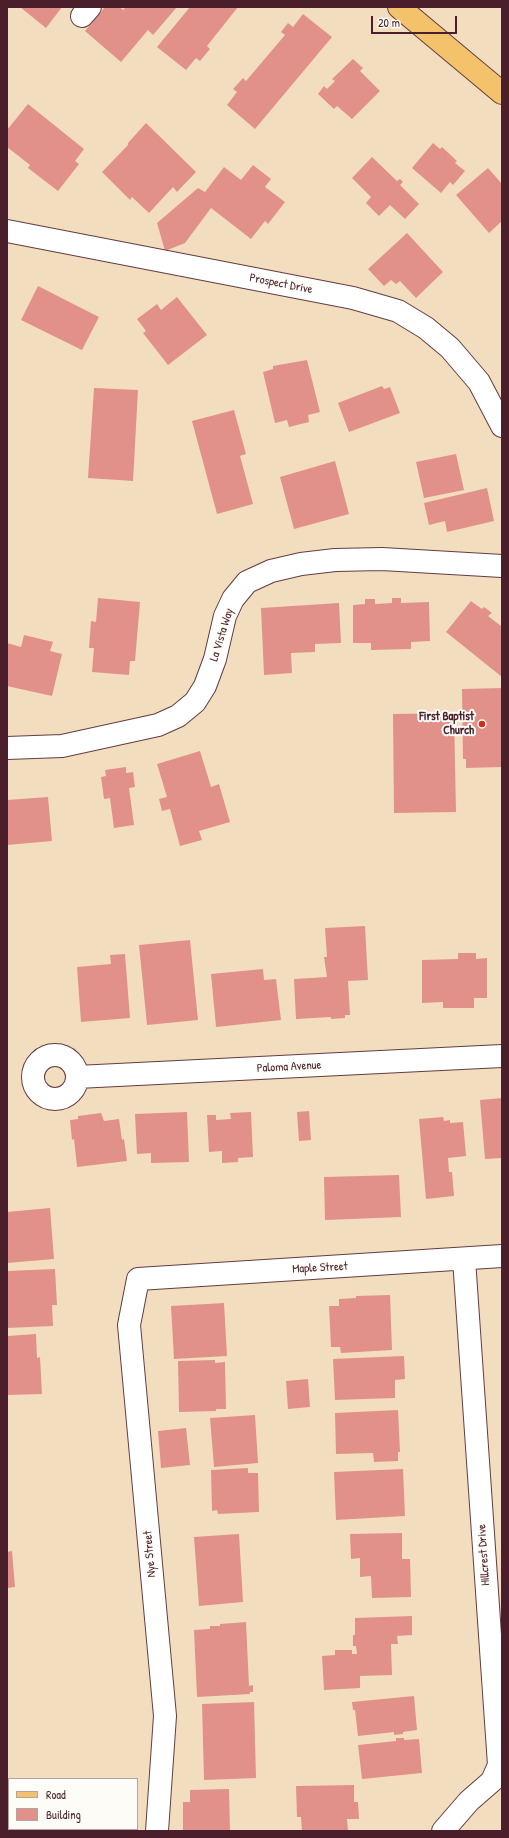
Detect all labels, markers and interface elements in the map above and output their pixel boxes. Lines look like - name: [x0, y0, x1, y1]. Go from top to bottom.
- scale bar: [373, 8, 459, 34]
- text: 20 m: [378, 14, 400, 31]
- street label: Prospect Drive: [248, 271, 314, 297]
- street label: La Vista Way: [207, 607, 237, 663]
- place label: First Baptist Church: [419, 710, 474, 738]
- marker: First Baptist Church: [477, 719, 487, 729]
- street label: Paloma Avenue: [256, 1058, 322, 1076]
- street label: Maple Street: [292, 1259, 348, 1277]
- street label: Hillcrest Drive: [475, 1524, 493, 1586]
- street label: Nye Street: [141, 1530, 159, 1578]
- legend: [8, 1778, 138, 1830]
- text: Road: [46, 1786, 66, 1803]
- text: Building: [46, 1806, 81, 1823]

